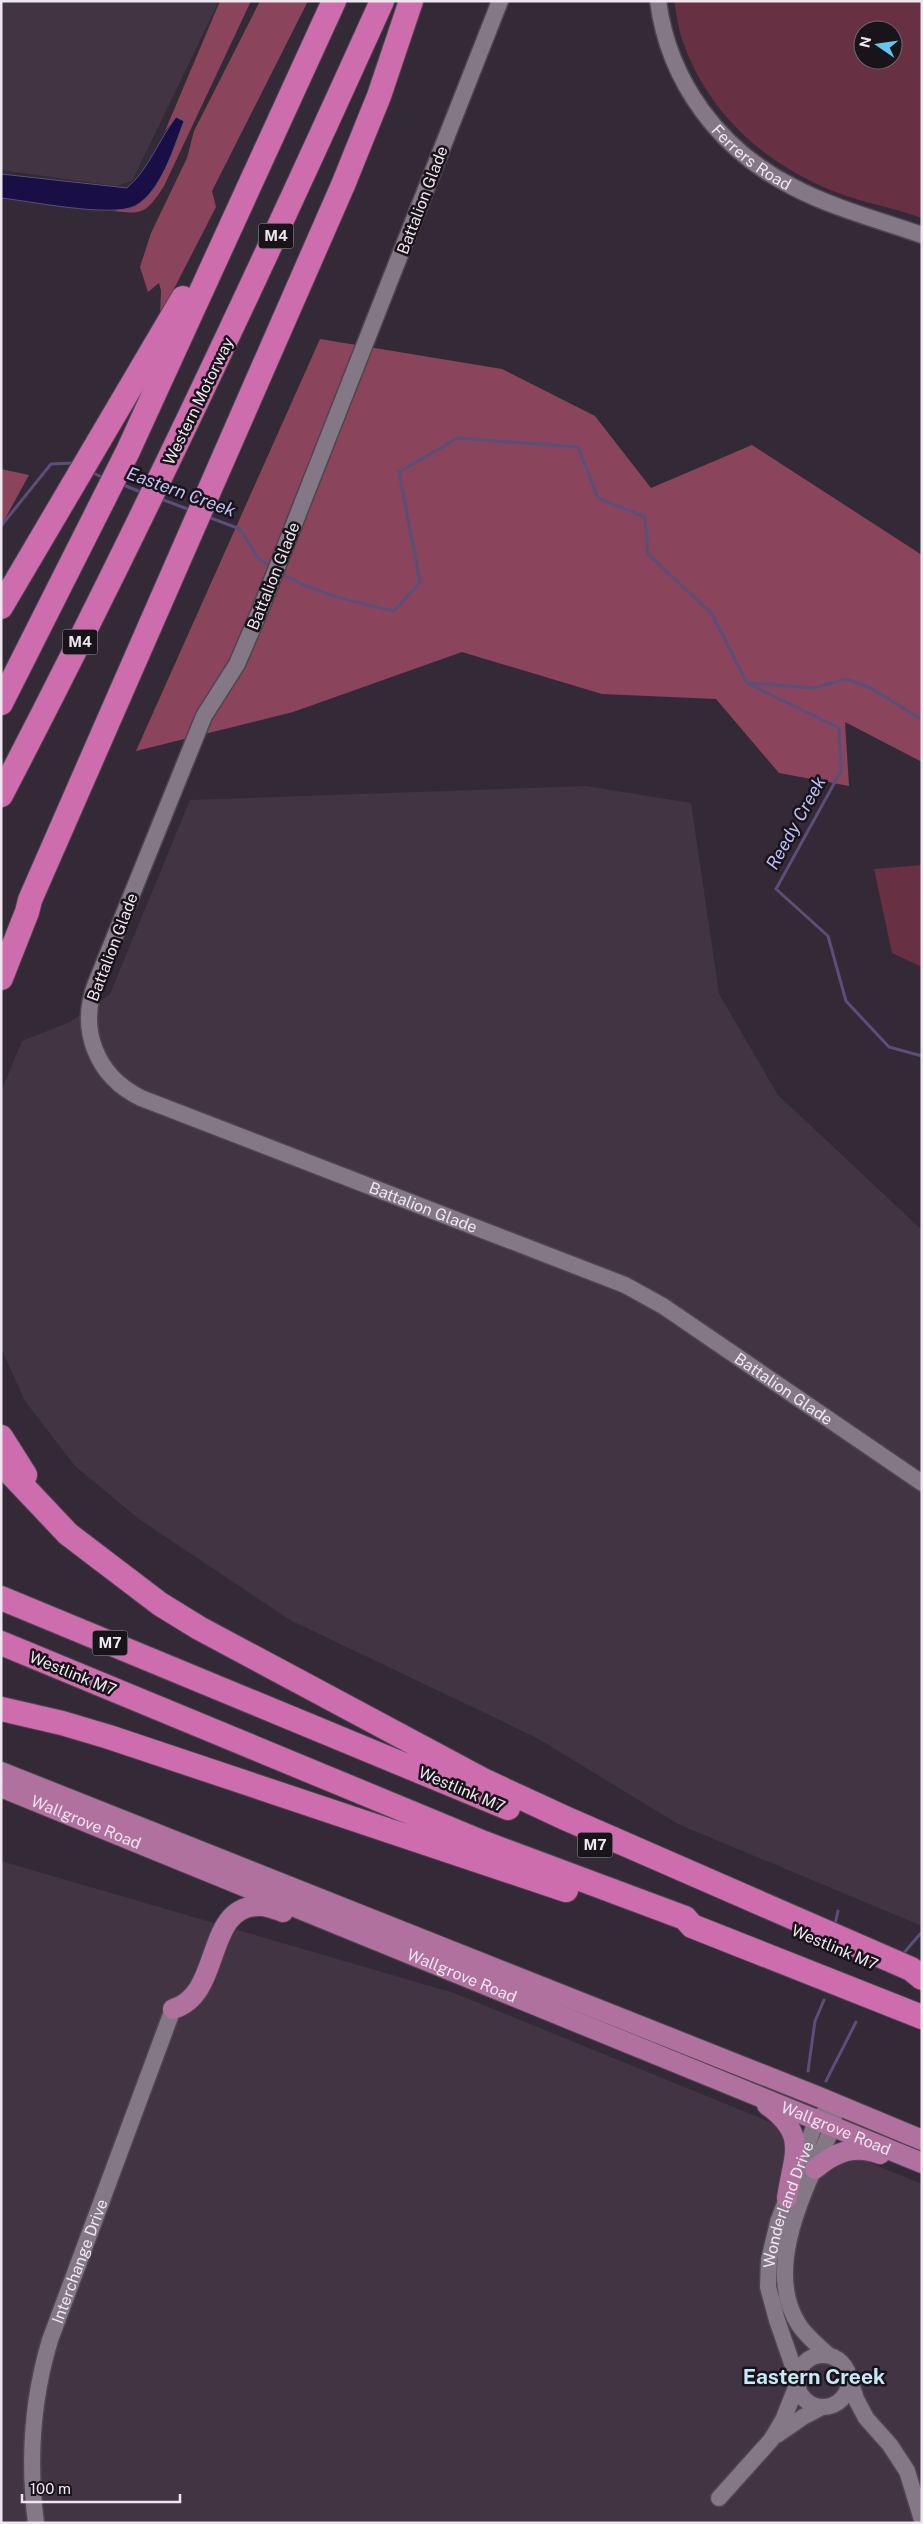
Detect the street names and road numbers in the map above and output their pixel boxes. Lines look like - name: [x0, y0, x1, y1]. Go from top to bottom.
- street label: Ferrers Road: [708, 121, 794, 194]
- street label: Battalion Glade: [393, 143, 452, 257]
- road number: M4: [258, 224, 294, 248]
- street label: Western Motorway: [159, 334, 238, 468]
- street label: Battalion Glade: [243, 520, 304, 633]
- road number: M4: [62, 630, 98, 654]
- street label: Battalion Glade: [83, 890, 142, 1004]
- street label: Battalion Glade: [366, 1178, 480, 1237]
- street label: Battalion Glade: [731, 1349, 836, 1429]
- road number: M7: [92, 1630, 128, 1656]
- street label: Westlink M7: [26, 1647, 119, 1700]
- street label: Westlink M7: [416, 1763, 508, 1816]
- street label: Wallgrove Road: [28, 1791, 144, 1853]
- road number: M7: [578, 1832, 612, 1858]
- street label: Westlink M7: [789, 1921, 881, 1974]
- street label: Wallgrove Road: [404, 1945, 520, 2007]
- street label: Wallgrove Road: [778, 2098, 894, 2159]
- street label: Wonderland Drive: [760, 2139, 818, 2268]
- street label: Interchange Drive: [48, 2196, 112, 2326]

